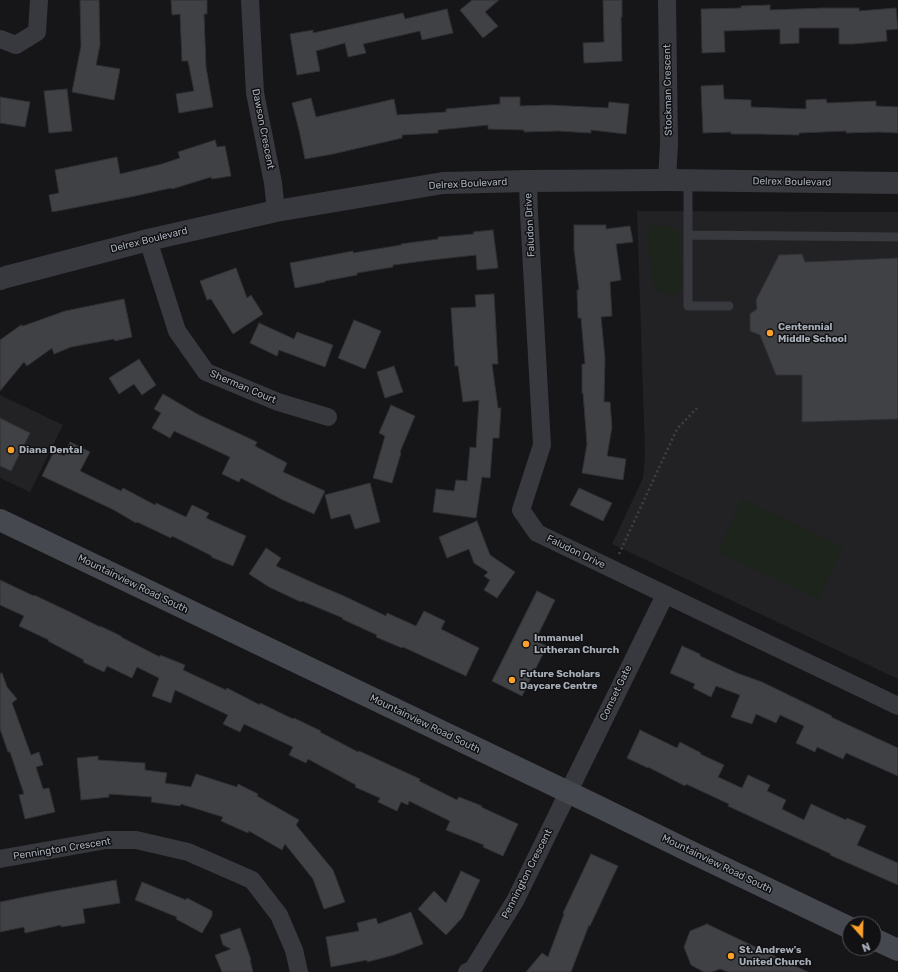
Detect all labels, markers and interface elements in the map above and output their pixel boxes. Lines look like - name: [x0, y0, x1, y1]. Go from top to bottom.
- street label: Stockman Crescent: [661, 44, 675, 136]
- street label: Dawson Crescent: [249, 88, 277, 170]
- street label: Delrex Boulevard: [753, 175, 831, 189]
- street label: Delrex Boulevard: [428, 176, 508, 192]
- street label: Faludon Drive: [522, 193, 538, 257]
- street label: Delrex Boulevard: [109, 225, 189, 255]
- place label: Centennial Middle School: [778, 321, 847, 344]
- marker: Centennial Middle School: [765, 328, 775, 338]
- street label: Sherman Court: [208, 368, 278, 406]
- place label: Diana Dental: [19, 444, 82, 456]
- marker: Diana Dental: [6, 445, 16, 455]
- street label: Faludon Drive: [545, 533, 607, 571]
- street label: Mountainview Road South: [76, 552, 190, 616]
- place label: Immanuel Lutheran Church: [534, 632, 619, 656]
- marker: Immanuel Lutheran Church: [521, 639, 531, 649]
- street label: Comset Gate: [597, 663, 635, 723]
- place label: Future Scholars Daycare Centre: [520, 668, 600, 692]
- marker: Future Scholars Daycare Centre: [507, 675, 517, 685]
- street label: Mountainview Road South: [368, 692, 482, 756]
- street label: Pennington Crescent: [499, 827, 555, 921]
- street label: Mountainview Road South: [660, 832, 774, 896]
- street label: Pennington Crescent: [12, 835, 112, 863]
- north arrow: [842, 916, 882, 956]
- text: N: [860, 939, 872, 954]
- place label: St. Andrew's United Church: [739, 944, 811, 968]
- marker: St. Andrew's United Church: [726, 951, 736, 961]

